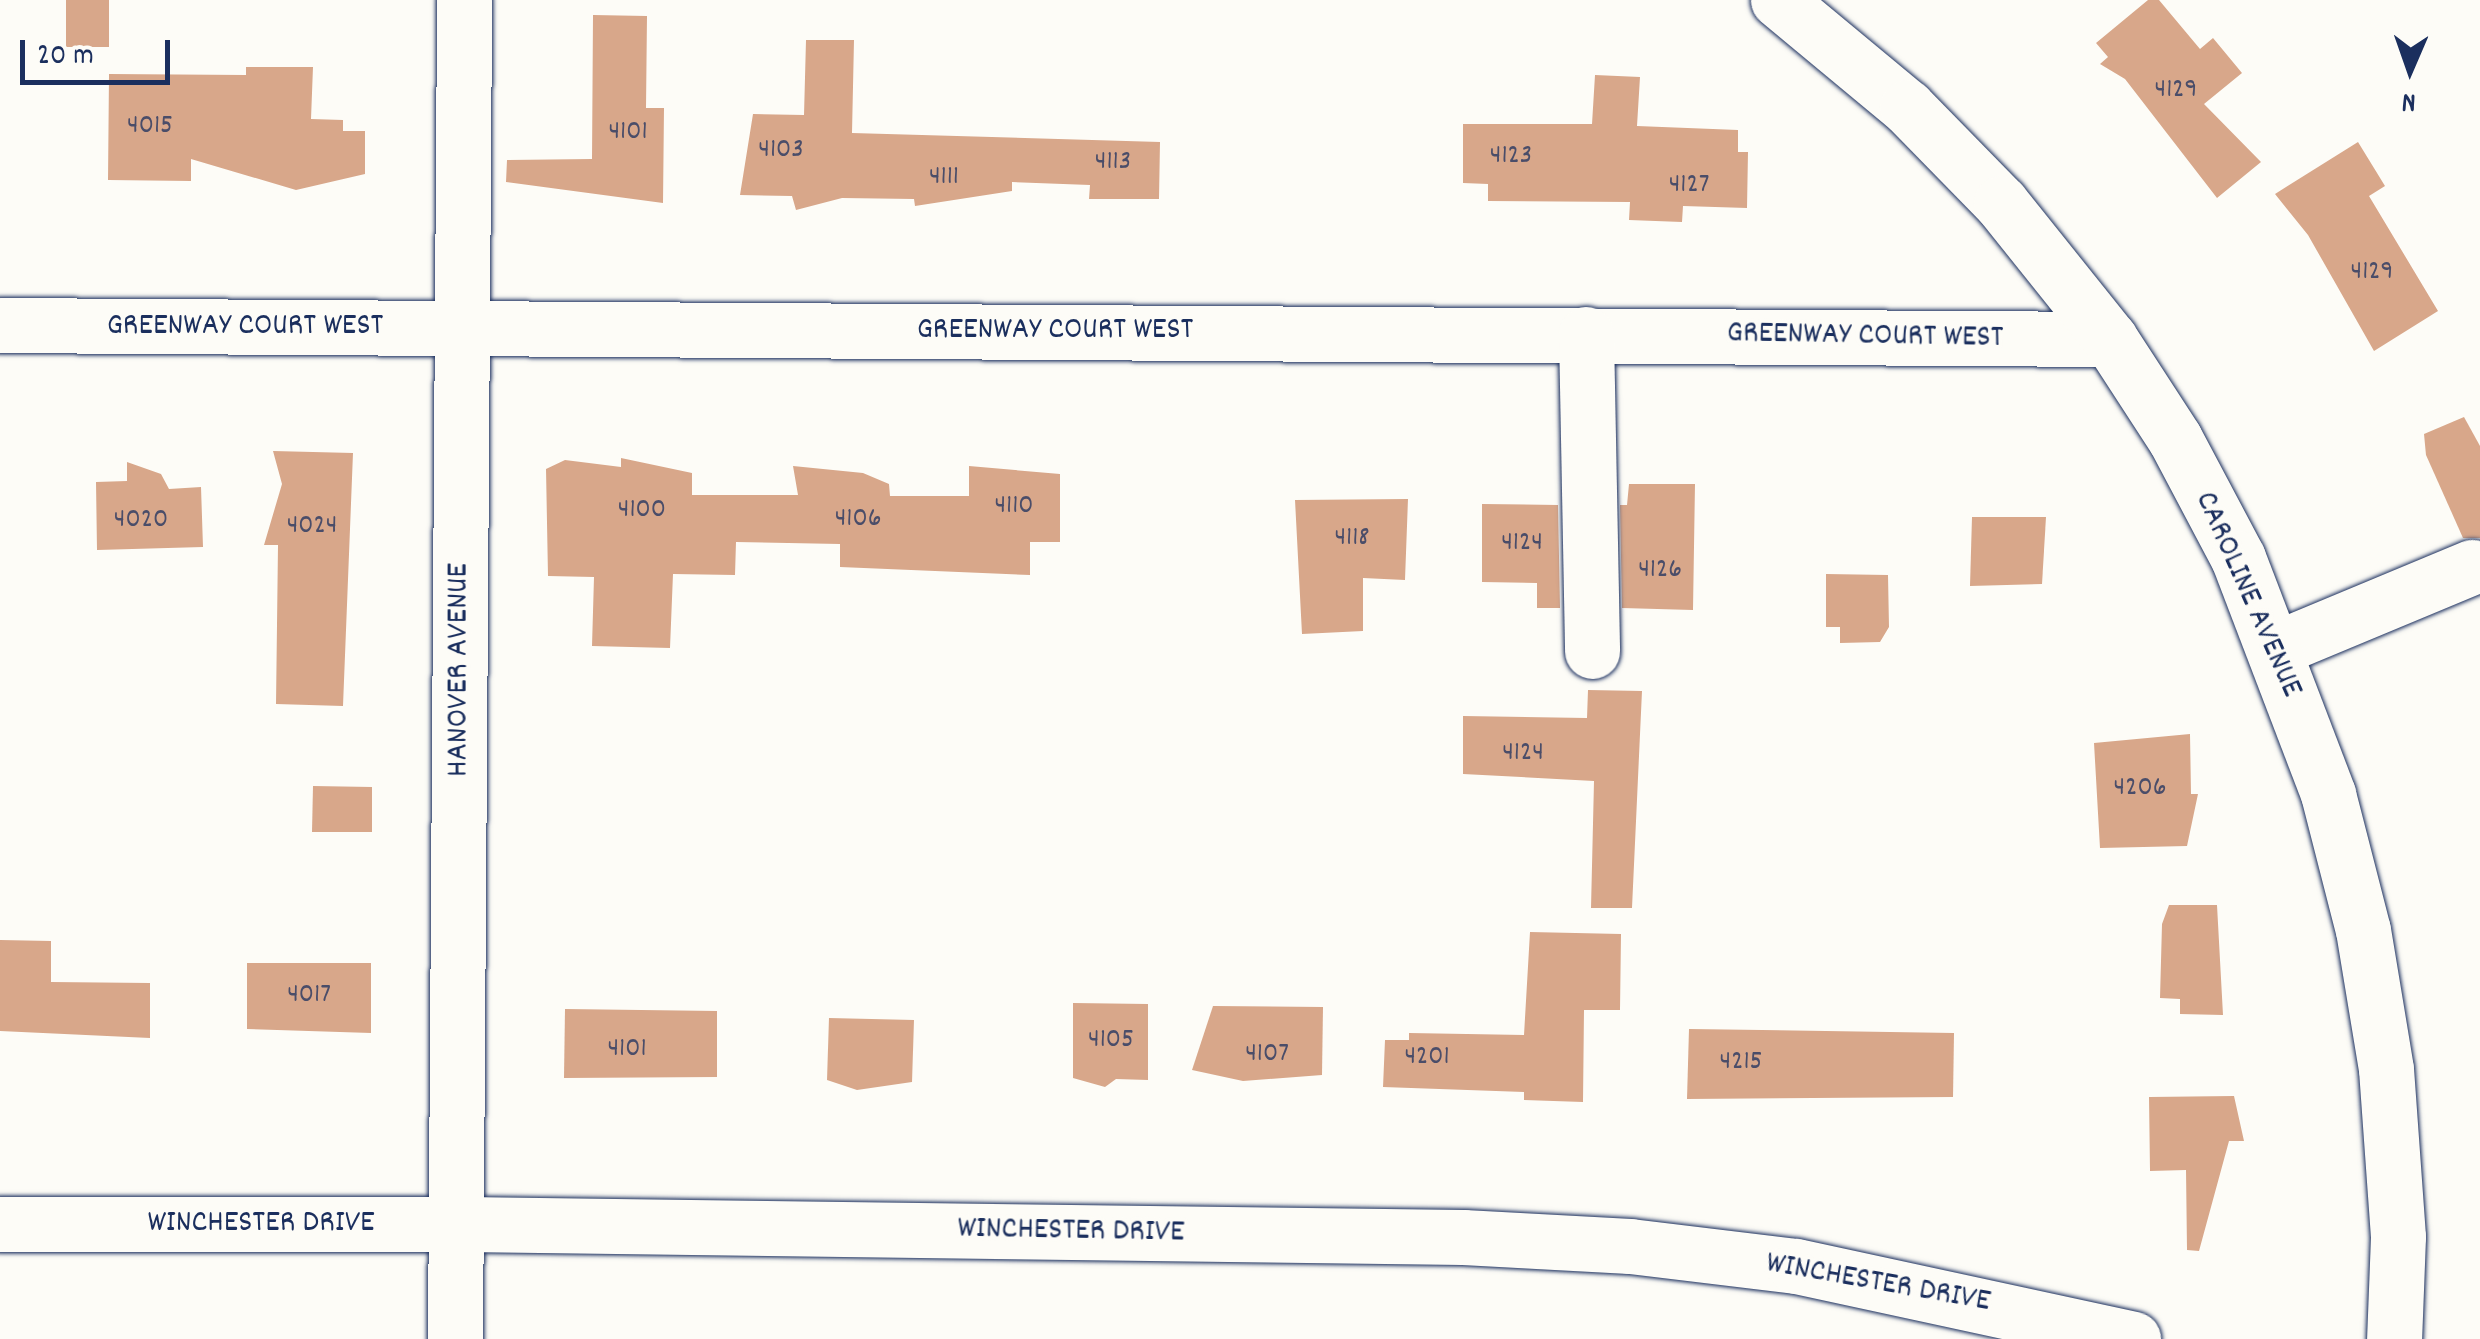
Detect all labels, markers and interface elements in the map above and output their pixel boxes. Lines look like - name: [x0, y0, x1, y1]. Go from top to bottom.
- scale bar: [25, 20, 175, 82]
- north arrow: [2360, 20, 2460, 120]
- text: 20 m: [37, 36, 94, 79]
- house number: 4129: [2155, 74, 2197, 108]
- text: N: [2401, 80, 2417, 120]
- house number: 4015: [127, 110, 173, 144]
- house number: 4101: [608, 116, 648, 150]
- house number: 4103: [758, 134, 804, 168]
- house number: 4123: [1490, 140, 1532, 174]
- house number: 4113: [1095, 146, 1131, 180]
- house number: 4111: [929, 161, 959, 195]
- house number: 4127: [1669, 169, 1709, 203]
- house number: 4129: [2351, 256, 2393, 290]
- street label: GREENWAY COURT WEST: [107, 308, 383, 346]
- street label: GREENWAY COURT WEST: [917, 312, 1193, 350]
- street label: GREENWAY COURT WEST: [1726, 315, 2004, 359]
- street label: CAROLINE AVENUE: [2185, 486, 2309, 704]
- house number: 4110: [994, 490, 1034, 524]
- house number: 4100: [618, 494, 666, 528]
- house number: 4106: [835, 503, 881, 537]
- house number: 4020: [114, 504, 168, 538]
- house number: 4024: [287, 510, 337, 544]
- house number: 4118: [1334, 522, 1370, 556]
- house number: 4124: [1501, 527, 1543, 561]
- house number: 4126: [1638, 554, 1682, 588]
- street label: HANOVER AVENUE: [441, 563, 479, 777]
- house number: 4124: [1502, 737, 1544, 771]
- house number: 4206: [2114, 772, 2166, 806]
- house number: 4017: [287, 979, 331, 1013]
- house number: 4105: [1088, 1024, 1134, 1058]
- house number: 4101: [607, 1033, 647, 1067]
- house number: 4107: [1245, 1038, 1289, 1072]
- house number: 4201: [1404, 1041, 1450, 1075]
- house number: 4215: [1720, 1046, 1762, 1080]
- street label: WINCHESTER DRIVE: [147, 1205, 375, 1243]
- street label: WINCHESTER DRIVE: [957, 1211, 1185, 1253]
- street label: WINCHESTER DRIVE: [1763, 1245, 1993, 1323]

